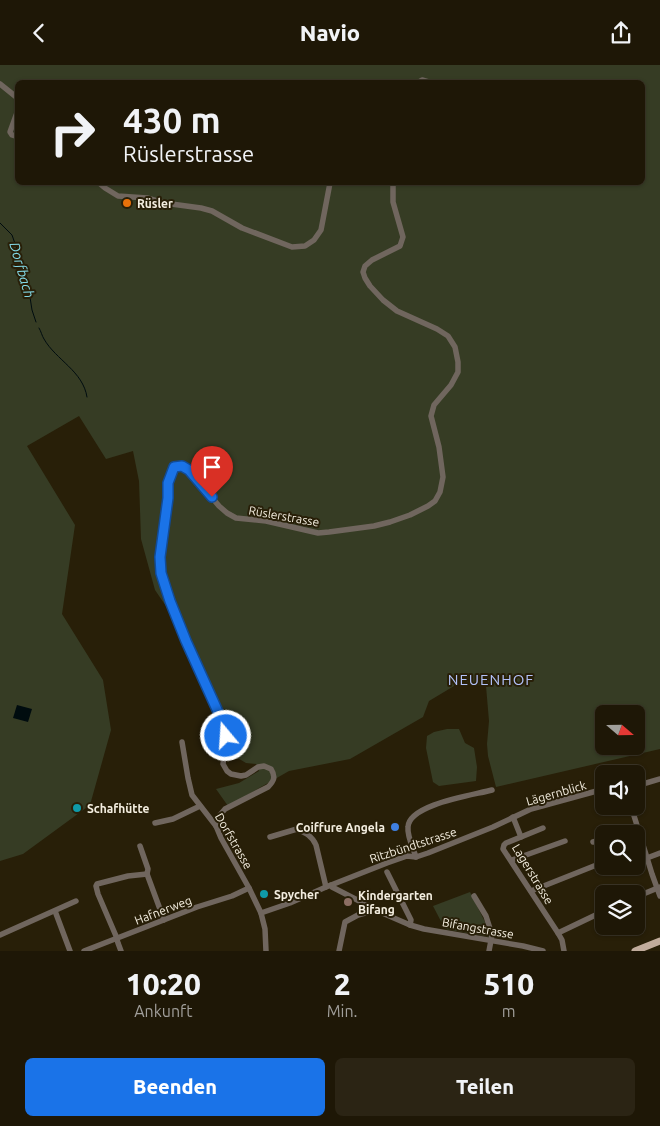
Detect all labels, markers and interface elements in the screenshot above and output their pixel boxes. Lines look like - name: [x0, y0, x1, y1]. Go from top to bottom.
- icon: back: [25, 19, 53, 47]
- icon: share: [607, 19, 635, 47]
- text: Navio: [300, 20, 360, 45]
- icon: right: [40, 100, 105, 165]
- text: 430 m: [123, 100, 221, 140]
- text: Rüslerstrasse: [123, 141, 254, 166]
- marker: Rüsler: [121, 197, 133, 209]
- place label: Rüsler: [137, 197, 173, 210]
- water label: Dorfbach: [6, 240, 38, 300]
- pin: [191, 446, 233, 497]
- icon: arrive: [198, 453, 226, 481]
- street label: Rüslerstrasse: [248, 503, 320, 529]
- district label: NEUENHOF: [448, 671, 534, 688]
- north arrow: [595, 705, 645, 755]
- map controls: [595, 705, 645, 935]
- position arrow: [199, 709, 251, 761]
- button: sound: [595, 765, 645, 815]
- street label: Lägernblick: [524, 778, 588, 808]
- marker: Schafhütte: [71, 802, 83, 814]
- place label: Schafhütte: [87, 802, 149, 815]
- street label: Dorfstrasse: [213, 811, 255, 871]
- place label: Coiffure Angela: [296, 821, 385, 834]
- marker: Coiffure Angela: [389, 821, 401, 833]
- street label: Ritzbündtstrasse: [368, 825, 458, 865]
- button: search: [595, 825, 645, 875]
- street label: Lagerstrasse: [510, 841, 556, 907]
- button: layers: [595, 885, 645, 935]
- marker: Spycher: [258, 888, 270, 900]
- place label: Spycher: [274, 888, 319, 901]
- place label: Kindergarten Bifang: [358, 889, 433, 916]
- street label: Hafnerweg: [133, 893, 193, 927]
- marker: Kindergarten Bifang: [342, 896, 354, 908]
- street label: Bifangstrasse: [441, 915, 515, 941]
- text: 10:20: [126, 967, 201, 1001]
- text: 2: [334, 967, 351, 1001]
- text: 510: [483, 967, 534, 1001]
- text: Ankunft: [134, 1002, 192, 1020]
- text: Min.: [327, 1002, 358, 1020]
- text: m: [502, 1002, 516, 1020]
- button: Beenden: [25, 1058, 325, 1116]
- button: Teilen: [335, 1058, 635, 1116]

